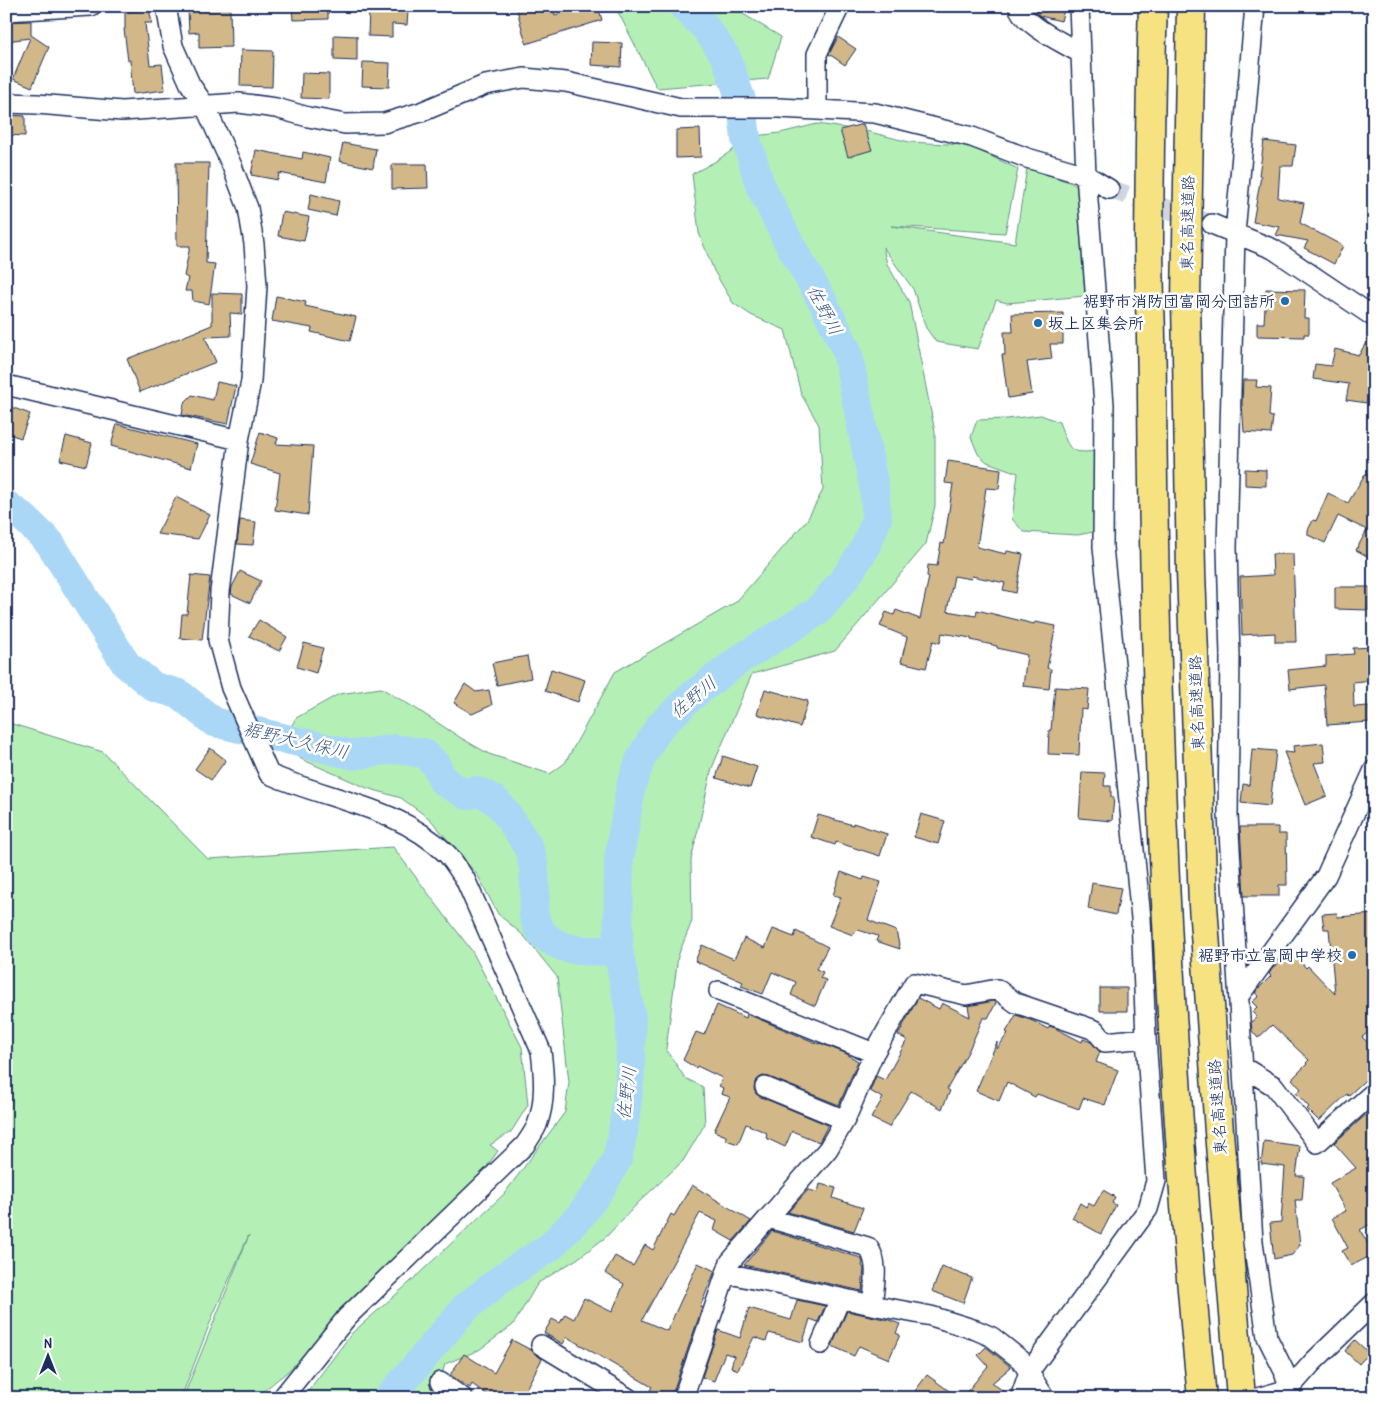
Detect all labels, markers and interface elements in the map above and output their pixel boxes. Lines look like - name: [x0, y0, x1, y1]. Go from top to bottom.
- street label: 東名高速道路: [1175, 175, 1199, 271]
- water label: 佐野川: [801, 280, 849, 340]
- place label: 裾野市消防団富岡分団詰所: [1083, 290, 1275, 312]
- marker: 裾野市消防団富岡分団詰所: [1279, 295, 1291, 307]
- place label: 坂上区集会所: [1048, 312, 1144, 334]
- marker: 坂上区集会所: [1032, 317, 1044, 329]
- street label: 東名高速道路: [1183, 655, 1209, 751]
- water label: 佐野川: [664, 670, 722, 724]
- water label: 裾野大久保川: [241, 716, 351, 764]
- place label: 裾野市立富岡中学校: [1198, 944, 1342, 966]
- marker: 裾野市立富岡中学校: [1346, 949, 1358, 961]
- street label: 東名高速道路: [1203, 1058, 1231, 1156]
- water label: 佐野川: [610, 1065, 642, 1121]
- north arrow: [22, 1332, 72, 1382]
- text: N: [44, 1333, 52, 1352]

